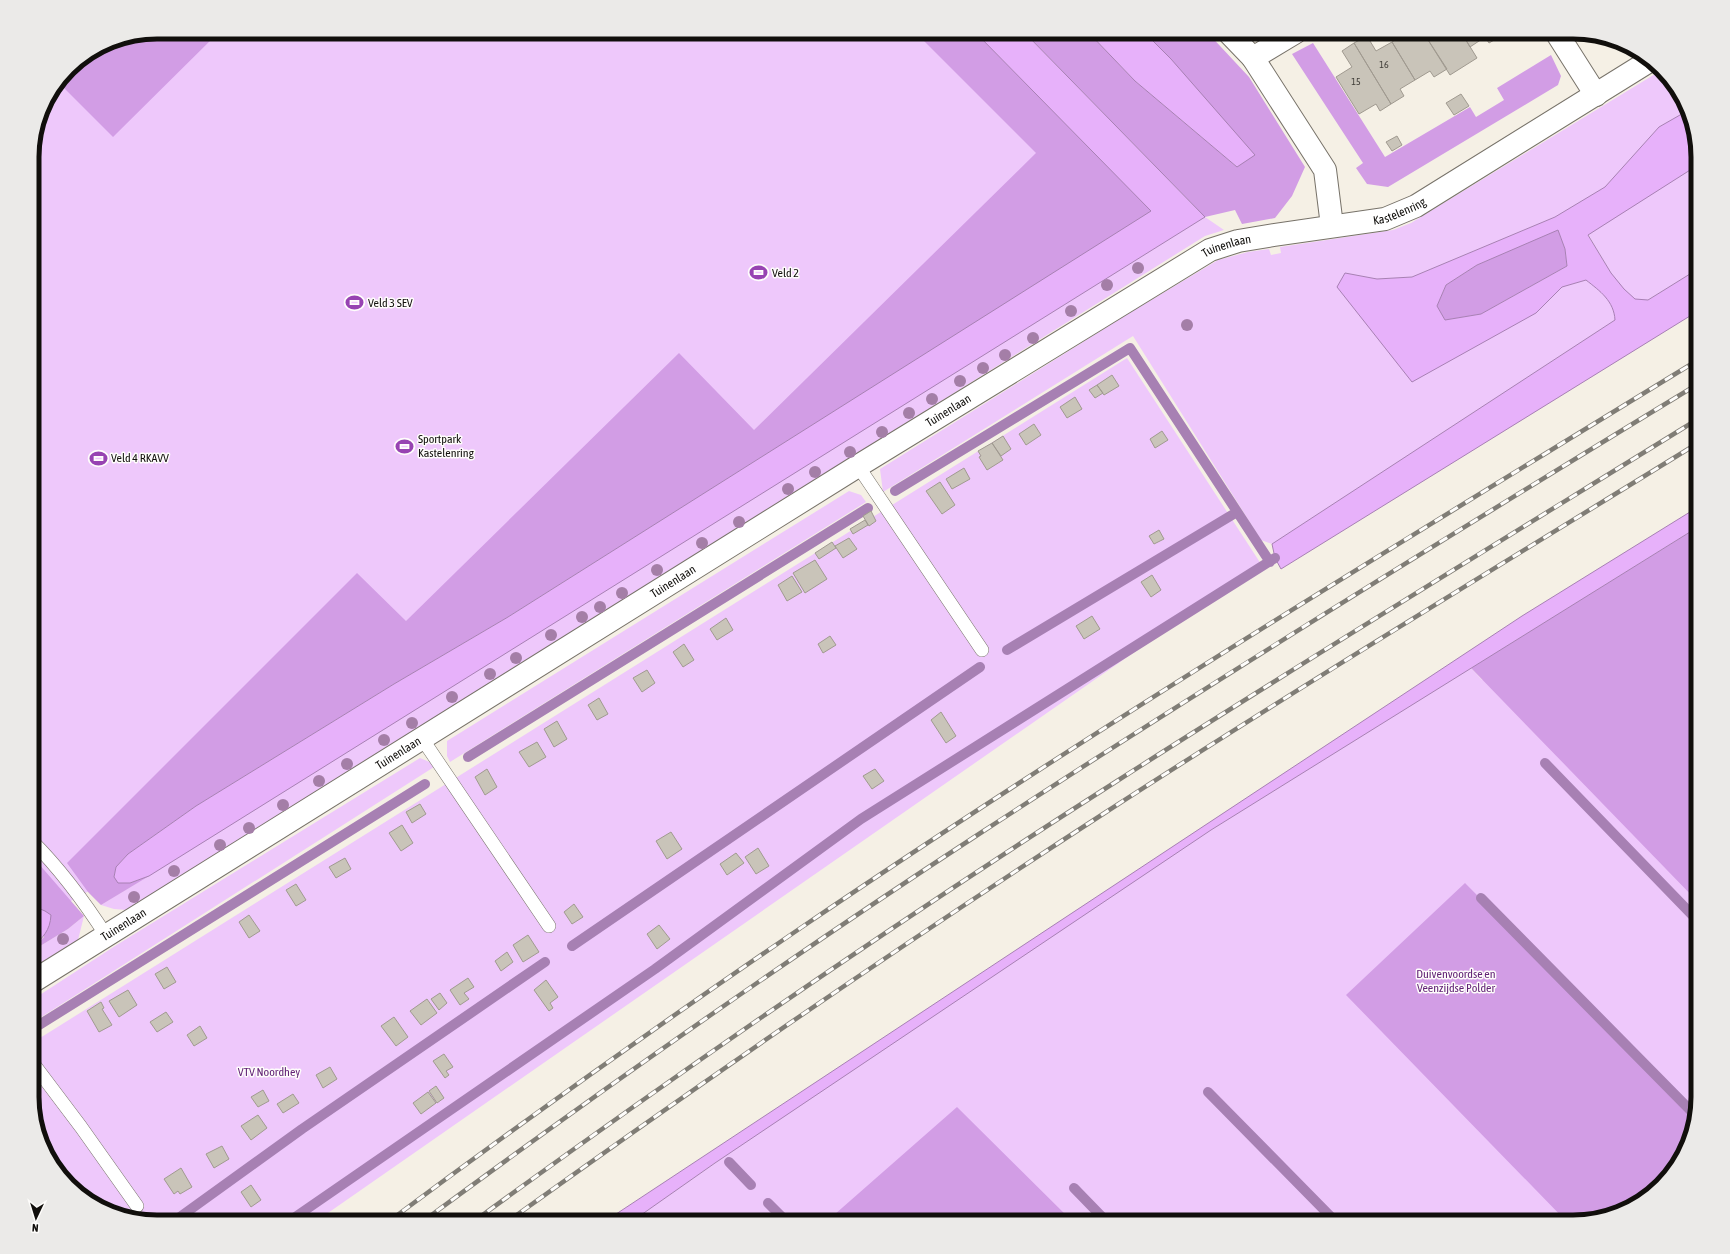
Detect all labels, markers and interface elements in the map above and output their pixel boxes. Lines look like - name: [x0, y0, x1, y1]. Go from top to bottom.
- house number: 16: [1379, 59, 1389, 70]
- house number: 15: [1351, 76, 1361, 87]
- street label: Kastelenring: [1372, 194, 1429, 228]
- street label: Tuinenlaan: [1199, 232, 1252, 260]
- sports icon: Veld 2: [749, 263, 769, 283]
- place label: Veld 2: [772, 266, 799, 280]
- sports icon: Veld 3 SEV: [345, 293, 365, 313]
- place label: Veld 3 SEV: [368, 296, 413, 310]
- street label: Tuinenlaan: [923, 391, 974, 430]
- place label: Sportpark Kastelenring: [418, 432, 475, 460]
- sports icon: Sportpark Kastelenring: [395, 436, 415, 456]
- sports icon: Veld 4 RKAVV: [88, 448, 108, 468]
- place label: Veld 4 RKAVV: [111, 451, 169, 465]
- street label: Tuinenlaan: [648, 562, 698, 601]
- street label: Tuinenlaan: [373, 734, 424, 772]
- street label: Tuinenlaan: [98, 905, 149, 944]
- park label: Duivenvoordse en Veenzijdse Polder: [1416, 967, 1496, 995]
- park label: VTV Noordhey: [238, 1065, 300, 1079]
- north arrow: [16, 1198, 56, 1238]
- text: N: [32, 1222, 39, 1234]

